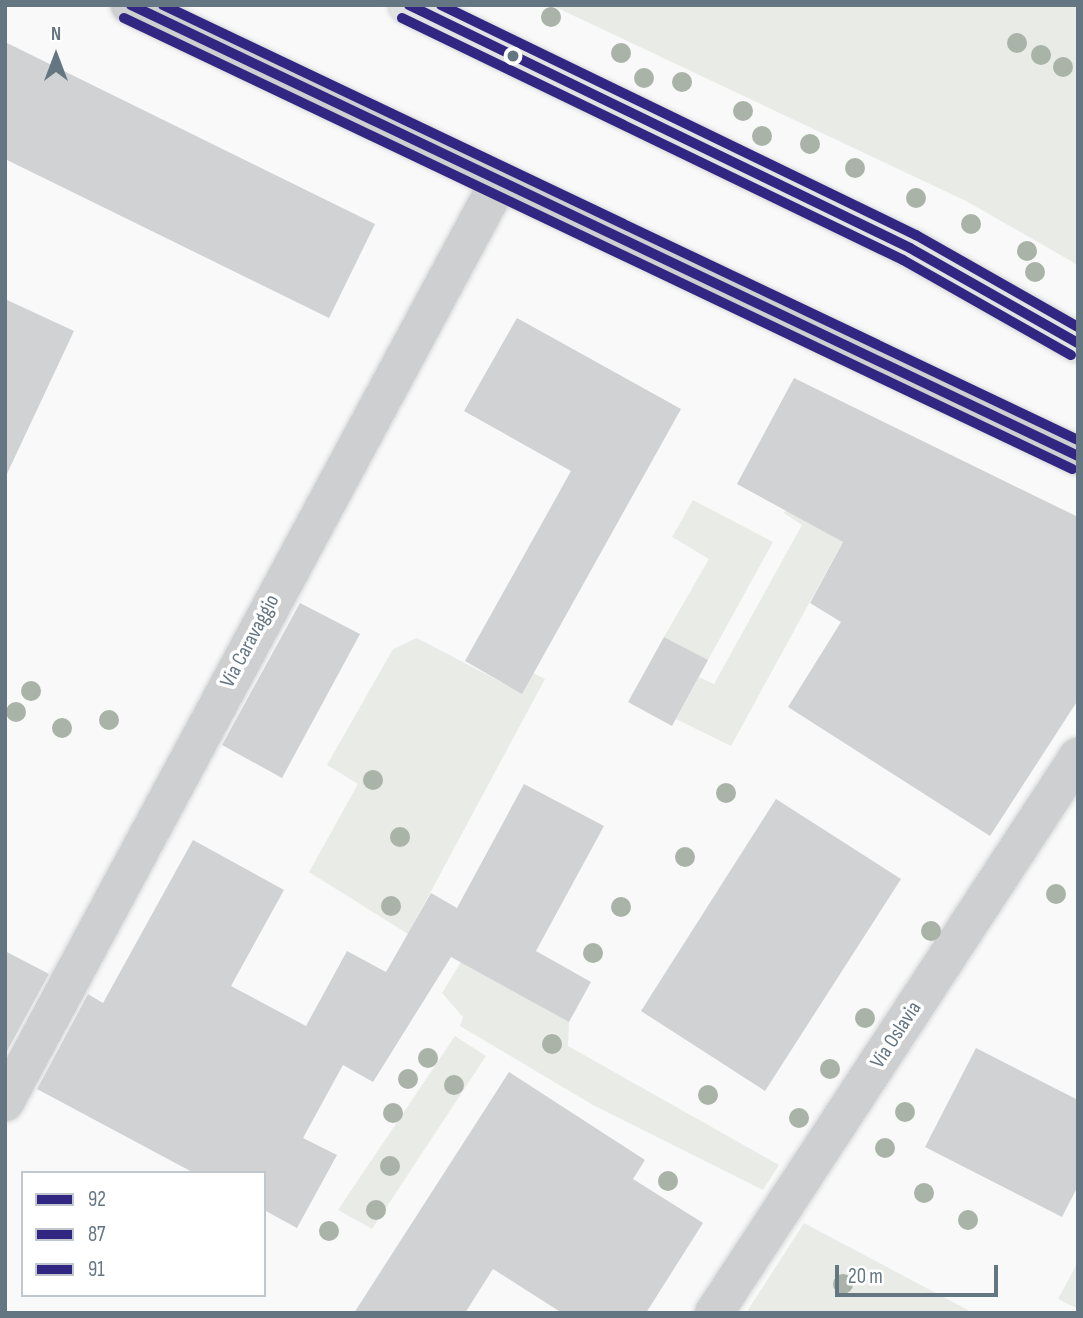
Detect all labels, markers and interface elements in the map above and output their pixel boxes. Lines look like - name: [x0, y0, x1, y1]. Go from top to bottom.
- north arrow: [21, 21, 91, 91]
- text: N: [51, 23, 61, 46]
- unlabelled marker: [506, 49, 520, 63]
- street label: Via Caravaggio: [215, 590, 285, 692]
- street label: Via Oslavia: [865, 997, 927, 1073]
- legend: [21, 1171, 266, 1297]
- text: 92: [88, 1187, 106, 1212]
- text: 87: [88, 1222, 106, 1247]
- scale bar: [838, 1252, 1001, 1296]
- text: 91: [88, 1257, 105, 1282]
- text: 20 m: [848, 1264, 883, 1289]

